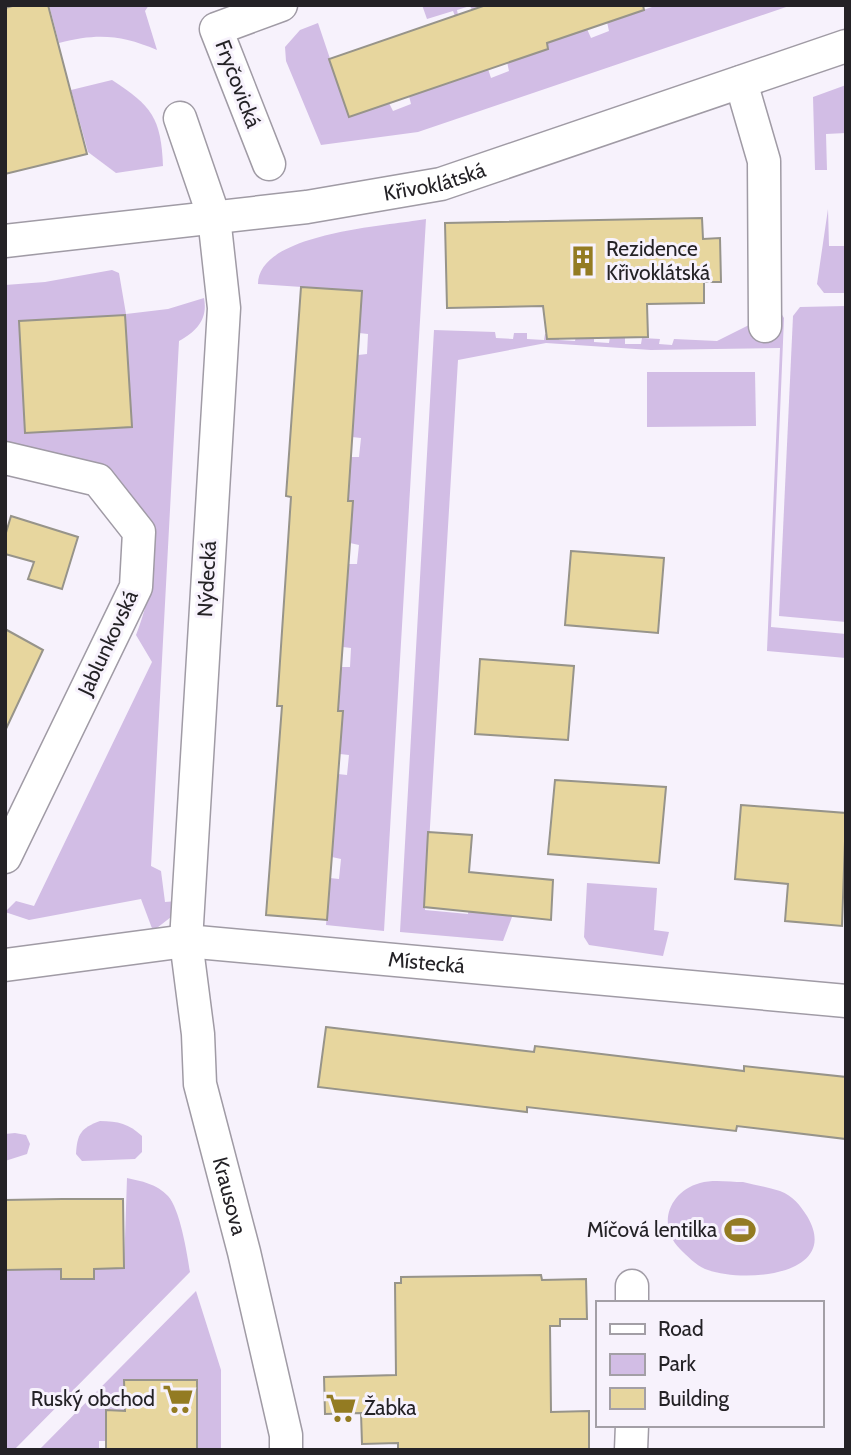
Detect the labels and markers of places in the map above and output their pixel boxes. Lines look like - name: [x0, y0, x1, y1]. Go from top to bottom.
- place label: Rezidence Křivoklátská: [606, 236, 710, 285]
- building icon: Rezidence Křivoklátská: [566, 244, 600, 278]
- sports icon: Míčová lentilka: [723, 1213, 757, 1247]
- place label: Míčová lentilka: [587, 1217, 717, 1242]
- supermarket icon: Ruský obchod: [161, 1382, 195, 1416]
- place label: Ruský obchod: [31, 1386, 155, 1411]
- supermarket icon: Žabka: [324, 1391, 358, 1425]
- place label: Žabka: [364, 1394, 416, 1420]

